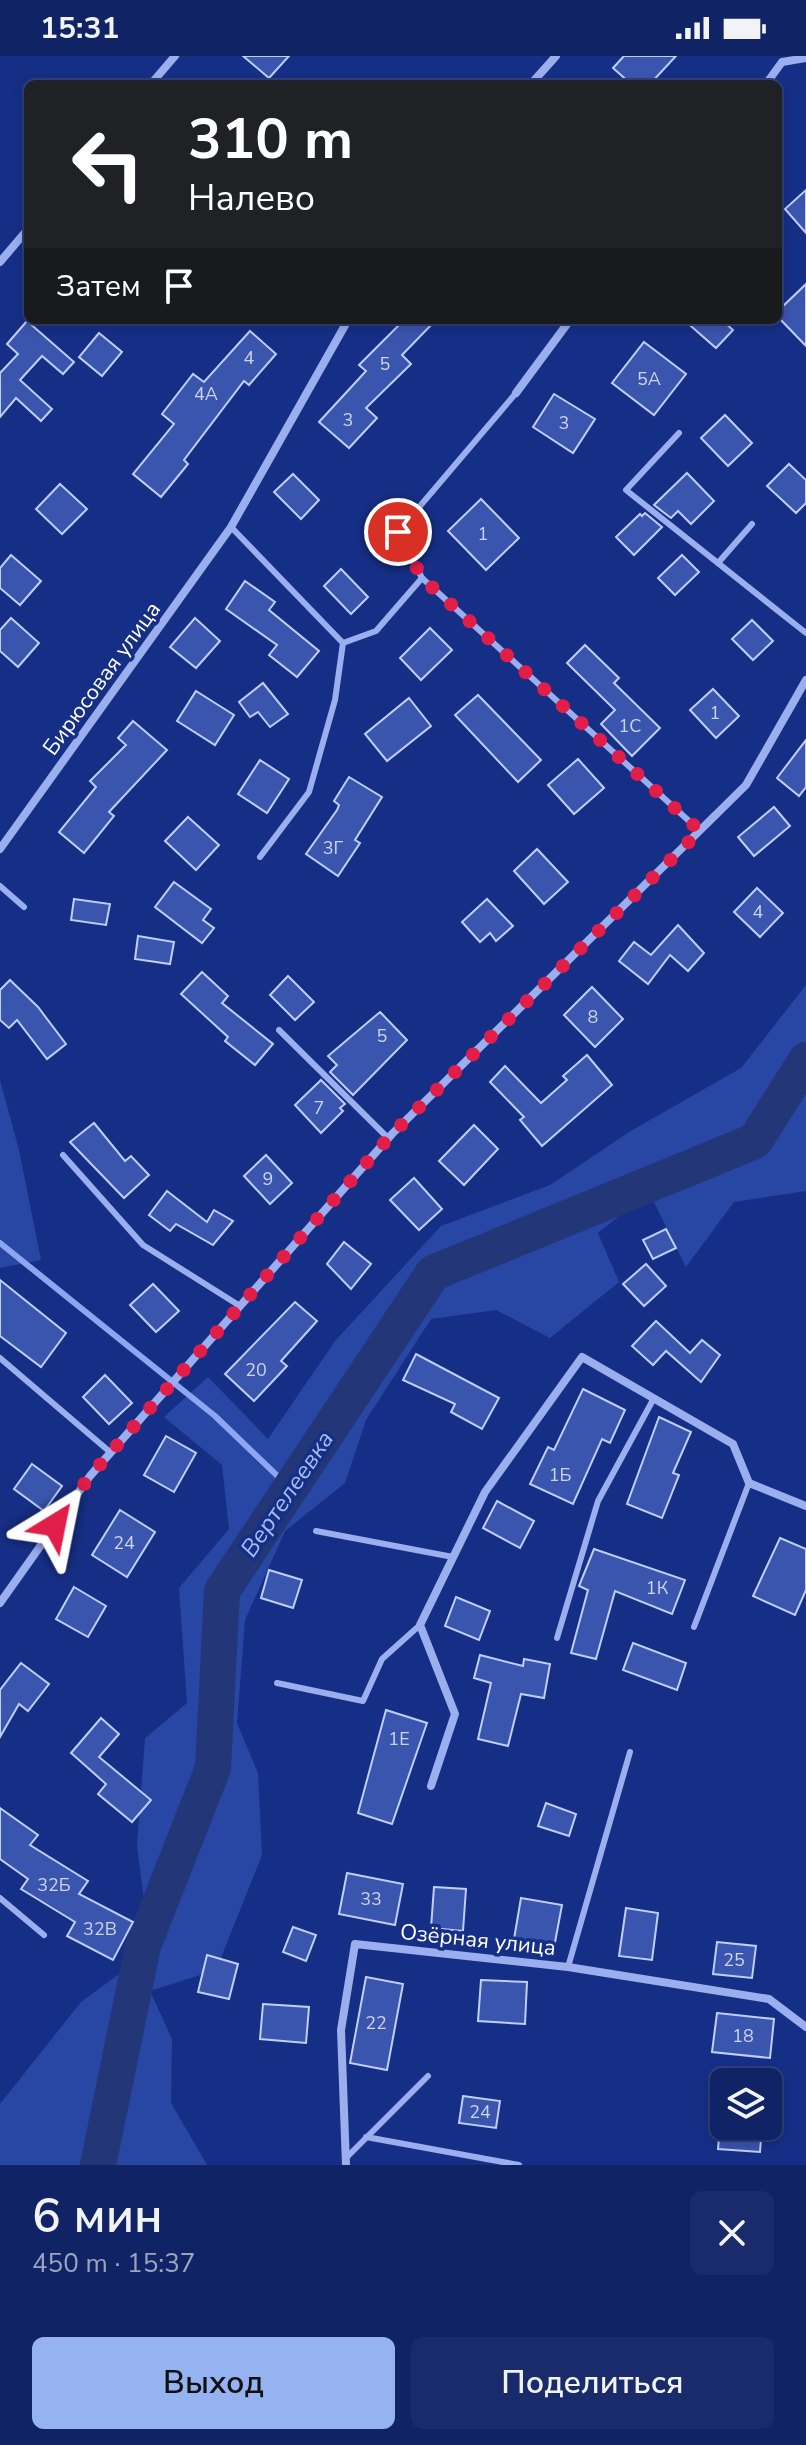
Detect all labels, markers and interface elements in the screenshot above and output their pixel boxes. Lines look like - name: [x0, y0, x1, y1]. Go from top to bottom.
- text: 15:31: [40, 8, 119, 49]
- text: 310 m: [188, 101, 353, 178]
- icon: left: [56, 112, 160, 216]
- text: Налево: [188, 174, 315, 223]
- icon: arrive: [157, 264, 201, 308]
- text: Затем: [56, 266, 141, 307]
- house number: 4: [244, 346, 255, 370]
- house number: 5: [380, 352, 390, 376]
- house number: 5А: [637, 367, 661, 391]
- house number: 4А: [194, 382, 218, 406]
- house number: 3: [343, 408, 353, 432]
- house number: 3: [559, 411, 569, 435]
- pin: [364, 498, 432, 566]
- icon: arrive: [376, 510, 420, 554]
- house number: 1: [478, 522, 488, 546]
- street label: Бирюсовая улица: [36, 596, 168, 761]
- house number: 1: [710, 701, 720, 725]
- house number: 1С: [619, 714, 641, 738]
- house number: 3Г: [323, 836, 344, 860]
- house number: 4: [753, 900, 764, 924]
- house number: 8: [588, 1005, 598, 1029]
- house number: 5: [377, 1024, 387, 1048]
- house number: 7: [314, 1096, 324, 1120]
- house number: 9: [263, 1167, 273, 1191]
- house number: 20: [245, 1358, 267, 1382]
- water label: Вертелеевка: [233, 1425, 341, 1563]
- house number: 1Б: [549, 1463, 571, 1487]
- position arrow: [13, 1483, 97, 1567]
- house number: 24: [113, 1531, 135, 1555]
- house number: 1К: [646, 1576, 669, 1600]
- house number: 1Е: [388, 1727, 410, 1751]
- house number: 32Б: [37, 1873, 71, 1897]
- house number: 33: [360, 1887, 382, 1911]
- house number: 32В: [83, 1917, 117, 1941]
- street label: Озёрная улица: [399, 1917, 557, 1963]
- house number: 25: [723, 1948, 745, 1972]
- house number: 22: [365, 2011, 387, 2035]
- house number: 18: [732, 2024, 754, 2048]
- map controls: [710, 2068, 782, 2140]
- button: layers: [710, 2068, 782, 2140]
- house number: 24: [469, 2100, 491, 2124]
- text: 6 мин: [32, 2183, 163, 2249]
- button: close: [690, 2191, 774, 2275]
- text: 450 m · 15:37: [32, 2246, 195, 2281]
- button: Выход: [32, 2337, 395, 2429]
- button: Поделиться: [411, 2337, 774, 2429]

